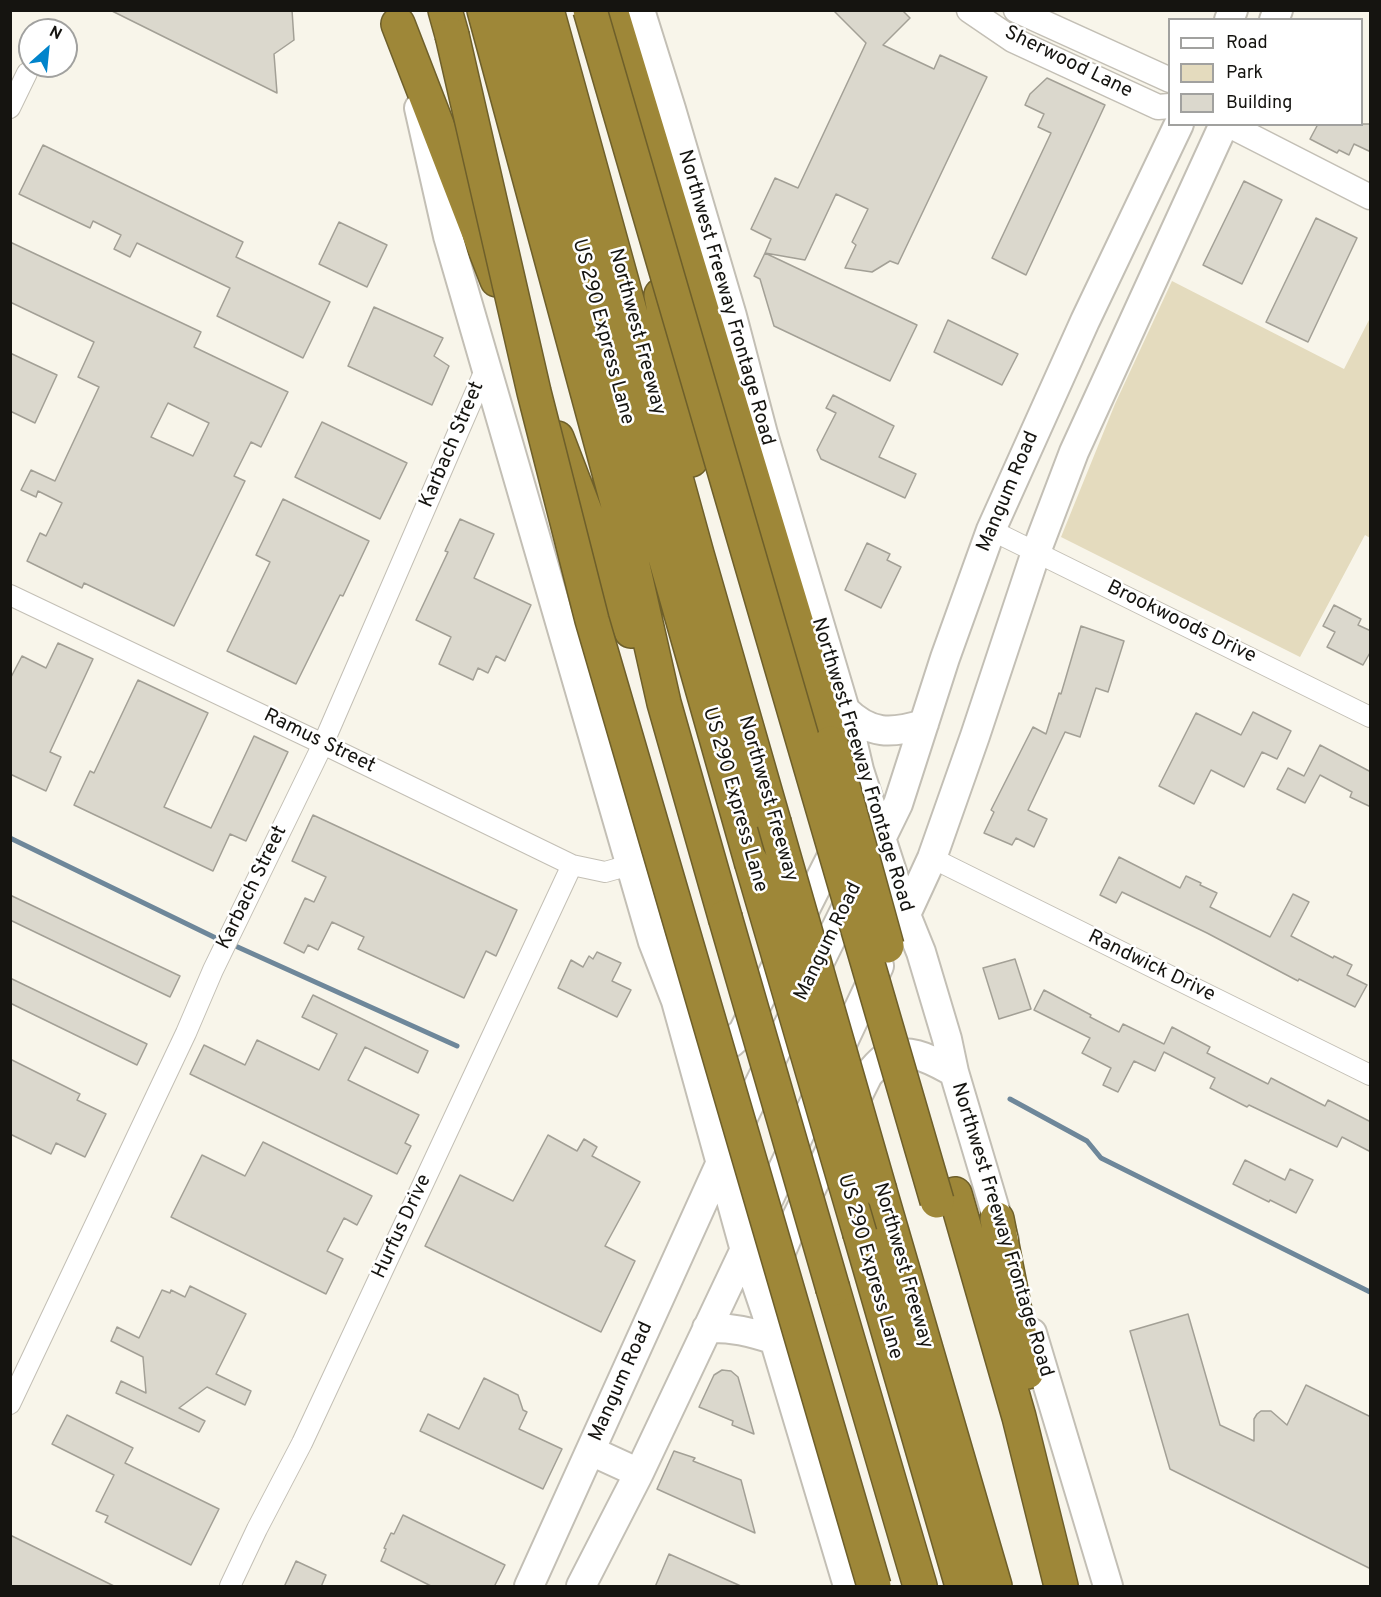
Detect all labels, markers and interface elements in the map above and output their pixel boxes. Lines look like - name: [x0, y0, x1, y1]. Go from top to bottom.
- north arrow: [18, 18, 78, 78]
- legend: [1168, 18, 1363, 126]
- text: N: [46, 22, 65, 45]
- street label: Sherwood Lane: [1000, 22, 1136, 104]
- text: Road: [1226, 32, 1268, 55]
- text: Park: [1226, 62, 1263, 85]
- text: Building: [1226, 92, 1292, 115]
- street label: Northwest Freeway Frontage Road: [671, 147, 779, 449]
- street label: US 290 Express Lane: [566, 237, 638, 427]
- street label: Northwest Freeway: [602, 246, 670, 418]
- street label: Karbach Street: [416, 378, 490, 512]
- street label: Mangum Road: [973, 428, 1045, 556]
- street label: Brookwoods Drive: [1102, 576, 1260, 670]
- street label: Northwest Freeway Frontage Road: [805, 615, 917, 915]
- street label: Ramus Street: [259, 705, 379, 779]
- street label: US 290 Express Lane: [696, 705, 772, 895]
- street label: Northwest Freeway: [732, 713, 802, 885]
- street label: Karbach Street: [213, 822, 293, 954]
- street label: Mangum Road: [790, 879, 868, 1005]
- street label: Randwick Drive: [1083, 926, 1219, 1008]
- street label: Northwest Freeway Frontage Road: [945, 1080, 1057, 1380]
- street label: Hurfus Drive: [368, 1171, 438, 1283]
- street label: US 290 Express Lane: [831, 1172, 907, 1362]
- street label: Northwest Freeway: [867, 1180, 937, 1352]
- street label: Mangum Road: [585, 1318, 659, 1446]

